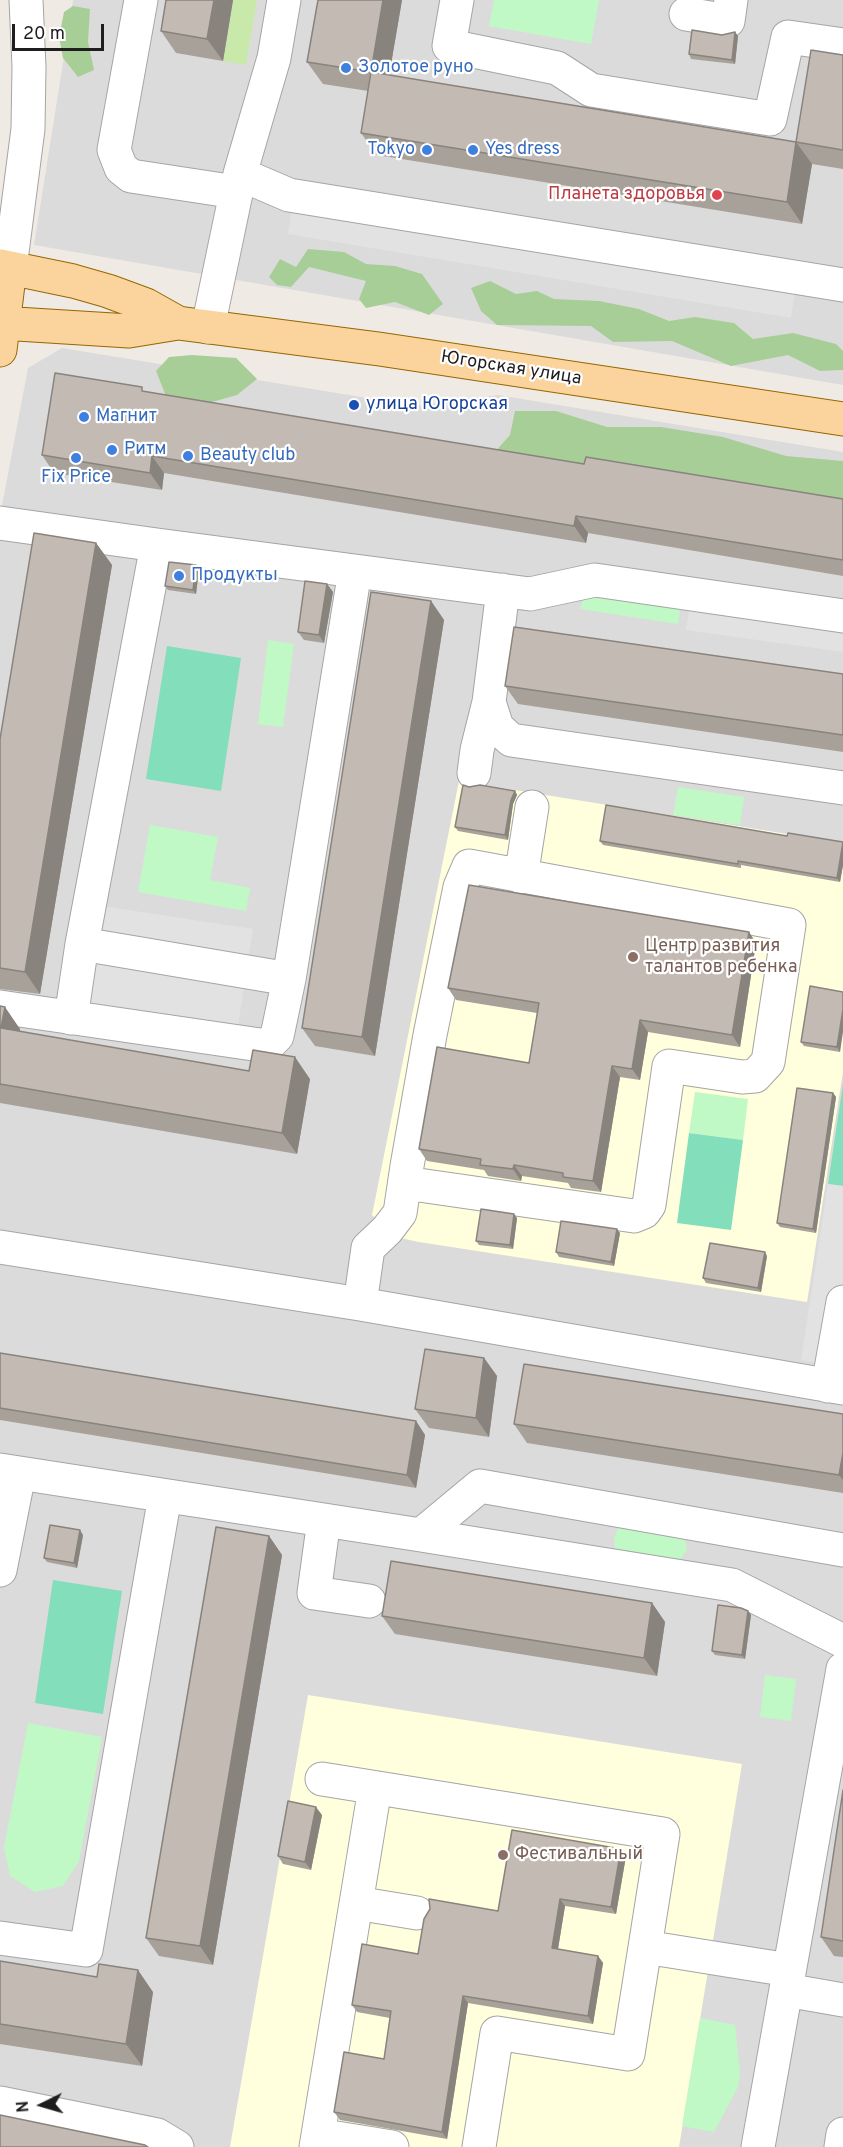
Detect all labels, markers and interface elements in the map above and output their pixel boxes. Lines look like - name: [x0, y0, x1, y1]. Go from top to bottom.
- scale bar: [15, 12, 106, 50]
- text: 20 m: [23, 23, 65, 46]
- place label: Золотое руно: [358, 57, 474, 79]
- marker: Золотое руно: [339, 61, 353, 75]
- place label: Tokyo: [367, 139, 415, 161]
- place label: Yes dress: [485, 139, 560, 161]
- marker: Tokyo: [420, 143, 434, 157]
- marker: Yes dress: [466, 143, 480, 157]
- place label: Планета здоровья: [548, 184, 705, 206]
- marker: Планета здоровья: [710, 188, 724, 202]
- street label: Югорская улица: [439, 347, 583, 391]
- place label: улица Югорская: [366, 394, 508, 416]
- marker: улица Югорская: [347, 398, 361, 412]
- place label: Магнит: [96, 406, 157, 428]
- marker: Магнит: [77, 410, 91, 424]
- place label: Ритм: [124, 439, 166, 461]
- marker: Ритм: [105, 443, 119, 457]
- place label: Beauty club: [200, 445, 295, 467]
- marker: Beauty club: [181, 449, 195, 463]
- marker: Fix Price: [69, 451, 83, 465]
- place label: Fix Price: [41, 467, 111, 489]
- place label: Продукты: [191, 565, 278, 587]
- marker: Продукты: [172, 569, 186, 583]
- place label: Центр развития талантов ребенка: [645, 936, 798, 978]
- marker: Центр развития талантов ребенка: [626, 950, 640, 964]
- place label: Фестивальный: [515, 1844, 643, 1866]
- marker: Фестивальный: [496, 1848, 510, 1862]
- north arrow: [12, 2075, 72, 2135]
- text: N: [14, 2100, 35, 2113]

